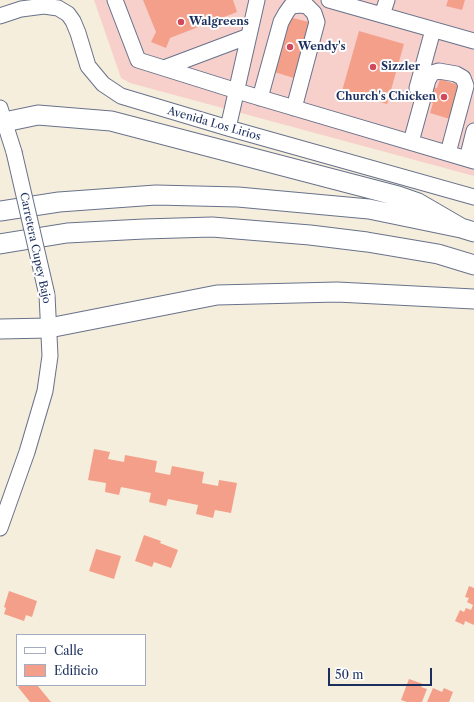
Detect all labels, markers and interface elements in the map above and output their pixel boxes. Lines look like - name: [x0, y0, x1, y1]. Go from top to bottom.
- place label: Walgreens: [189, 15, 249, 29]
- marker: Walgreens: [176, 17, 186, 27]
- place label: Wendy's: [298, 40, 346, 54]
- marker: Wendy's: [285, 42, 295, 52]
- place label: Sizzler: [381, 60, 420, 74]
- marker: Sizzler: [368, 62, 378, 72]
- place label: Church's Chicken: [336, 90, 436, 104]
- marker: Church's Chicken: [439, 92, 449, 102]
- street label: Avenida Los Lirios: [166, 104, 262, 144]
- street label: Carretera Cupey Bajo: [17, 191, 53, 305]
- legend: [16, 634, 146, 686]
- text: Calle: [54, 643, 83, 658]
- scale bar: [330, 660, 434, 686]
- text: Edificio: [54, 663, 98, 678]
- text: 50 m: [335, 667, 364, 682]

